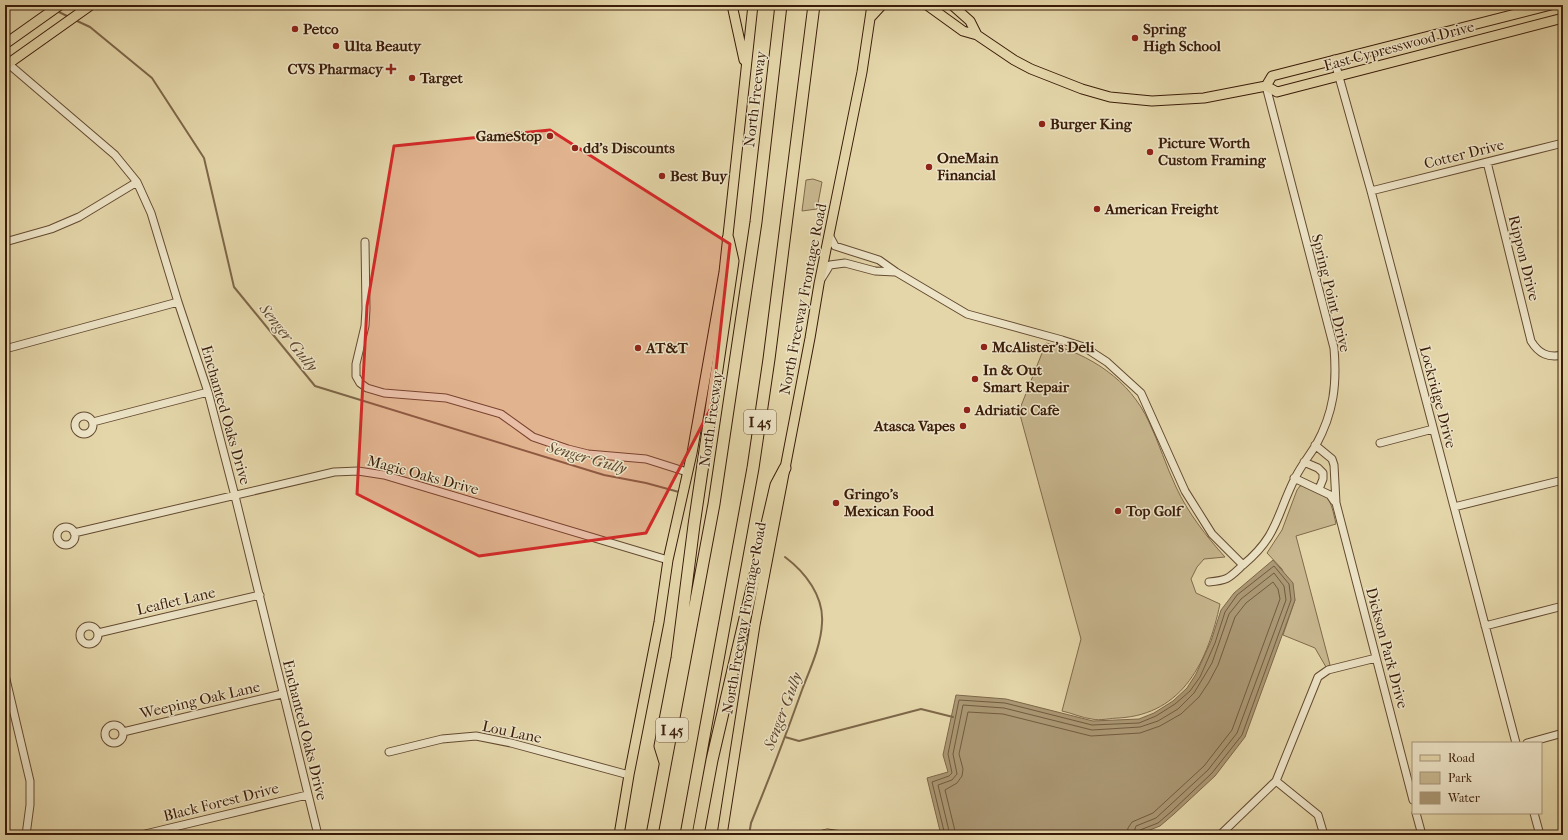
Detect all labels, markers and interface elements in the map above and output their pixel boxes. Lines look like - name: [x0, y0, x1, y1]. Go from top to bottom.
- street label: East Cypresswood Drive: [1322, 17, 1477, 75]
- place label: Petco: [303, 20, 339, 38]
- place label: Spring High School: [1143, 20, 1222, 55]
- marker: Petco: [290, 24, 300, 34]
- marker: Spring High School: [1130, 33, 1140, 43]
- place label: Ulta Beauty: [343, 37, 422, 55]
- marker: Ulta Beauty: [331, 41, 341, 51]
- street label: North Freeway: [740, 49, 770, 148]
- place label: CVS Pharmacy: [287, 60, 384, 78]
- marker: CVS Pharmacy: [386, 64, 396, 74]
- place label: Target: [419, 69, 464, 87]
- marker: Target: [407, 73, 417, 83]
- place label: Burger King: [1050, 115, 1133, 133]
- marker: Burger King: [1037, 119, 1047, 129]
- place label: GameStop: [476, 127, 542, 145]
- marker: GameStop: [545, 131, 555, 141]
- place label: Picture Worth Custom Framing: [1158, 134, 1267, 169]
- street label: Cotter Drive: [1422, 135, 1507, 173]
- place label: dd's Discounts: [583, 139, 675, 157]
- marker: dd's Discounts: [570, 143, 580, 153]
- marker: Picture Worth Custom Framing: [1145, 147, 1155, 157]
- place label: OneMain Financial: [936, 149, 999, 184]
- marker: OneMain Financial: [924, 162, 934, 172]
- place label: Best Buy: [670, 167, 728, 185]
- marker: Best Buy: [657, 171, 667, 181]
- place label: American Freight: [1104, 200, 1219, 218]
- street label: North Freeway Frontage Road: [776, 201, 831, 396]
- marker: American Freight: [1092, 204, 1102, 214]
- street label: Rippon Drive: [1505, 213, 1543, 303]
- street label: Spring Point Drive: [1308, 232, 1355, 354]
- water label: Senger Gully: [255, 299, 322, 375]
- place label: McAlister's Deli: [991, 338, 1095, 356]
- place label: AT&T: [645, 339, 689, 357]
- marker: McAlister's Deli: [979, 342, 989, 352]
- street label: Enchanted Oaks Drive: [197, 343, 255, 487]
- marker: AT&T: [633, 343, 643, 353]
- street label: Lockridge Drive: [1416, 344, 1460, 451]
- place label: In & Out Smart Repair: [983, 361, 1070, 396]
- street label: North Freeway: [695, 369, 727, 468]
- marker: In & Out Smart Repair: [970, 374, 980, 384]
- place label: Adriatic Cafe: [974, 401, 1060, 419]
- marker: Adriatic Cafe: [962, 405, 972, 415]
- road number: I 45: [744, 410, 776, 434]
- place label: Atasca Vapes: [873, 417, 955, 435]
- marker: Atasca Vapes: [958, 421, 968, 431]
- water label: Senger Gully: [544, 437, 629, 478]
- street label: Magic Oaks Drive: [365, 451, 481, 499]
- place label: Gringo's Mexican Food: [843, 485, 935, 520]
- marker: Gringo's Mexican Food: [831, 498, 841, 508]
- place label: Top Golf: [1125, 502, 1185, 520]
- marker: Top Golf: [1113, 506, 1123, 516]
- street label: North Freeway Frontage Road: [718, 520, 770, 715]
- street label: Leaflet Lane: [135, 583, 218, 619]
- street label: Dickson Park Drive: [1362, 585, 1412, 711]
- street label: Enchanted Oaks Drive: [279, 658, 331, 803]
- water label: Senger Gully: [759, 669, 806, 754]
- street label: Weeping Oak Lane: [137, 677, 262, 723]
- street label: Lou Lane: [481, 717, 544, 747]
- road number: I 45: [656, 718, 688, 742]
- legend: [1412, 742, 1542, 814]
- text: Road: [1448, 751, 1475, 765]
- text: Park: [1448, 771, 1473, 785]
- street label: Black Forest Drive: [161, 779, 281, 825]
- text: Water: [1447, 791, 1481, 805]

